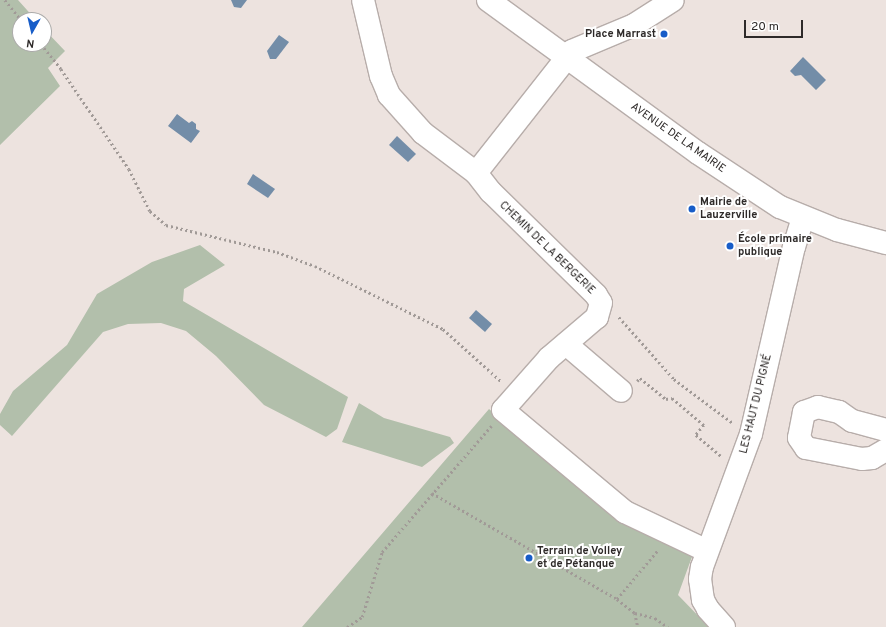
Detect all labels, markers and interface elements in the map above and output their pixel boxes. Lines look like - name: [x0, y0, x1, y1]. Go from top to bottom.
- north arrow: [12, 12, 52, 52]
- scale bar: [746, 12, 805, 38]
- text: 20 m: [751, 19, 779, 35]
- place label: Place Marrast: [585, 27, 656, 41]
- marker: Place Marrast: [659, 29, 669, 39]
- text: N: [26, 35, 35, 50]
- street label: AVENUE DE LA MAIRIE: [628, 100, 728, 176]
- place label: Mairie de Lauzerville: [700, 196, 757, 222]
- street label: CHEMIN DE LA BERGERIE: [496, 199, 598, 297]
- marker: Mairie de Lauzerville: [687, 204, 697, 214]
- place label: École primaire publique: [738, 233, 812, 259]
- marker: École primaire publique: [725, 241, 735, 251]
- street label: LES HAUT DU PIGNÉ: [737, 353, 775, 455]
- place label: Terrain de Volley et de Pétanque: [537, 545, 623, 571]
- marker: Terrain de Volley et de Pétanque: [524, 553, 534, 563]

